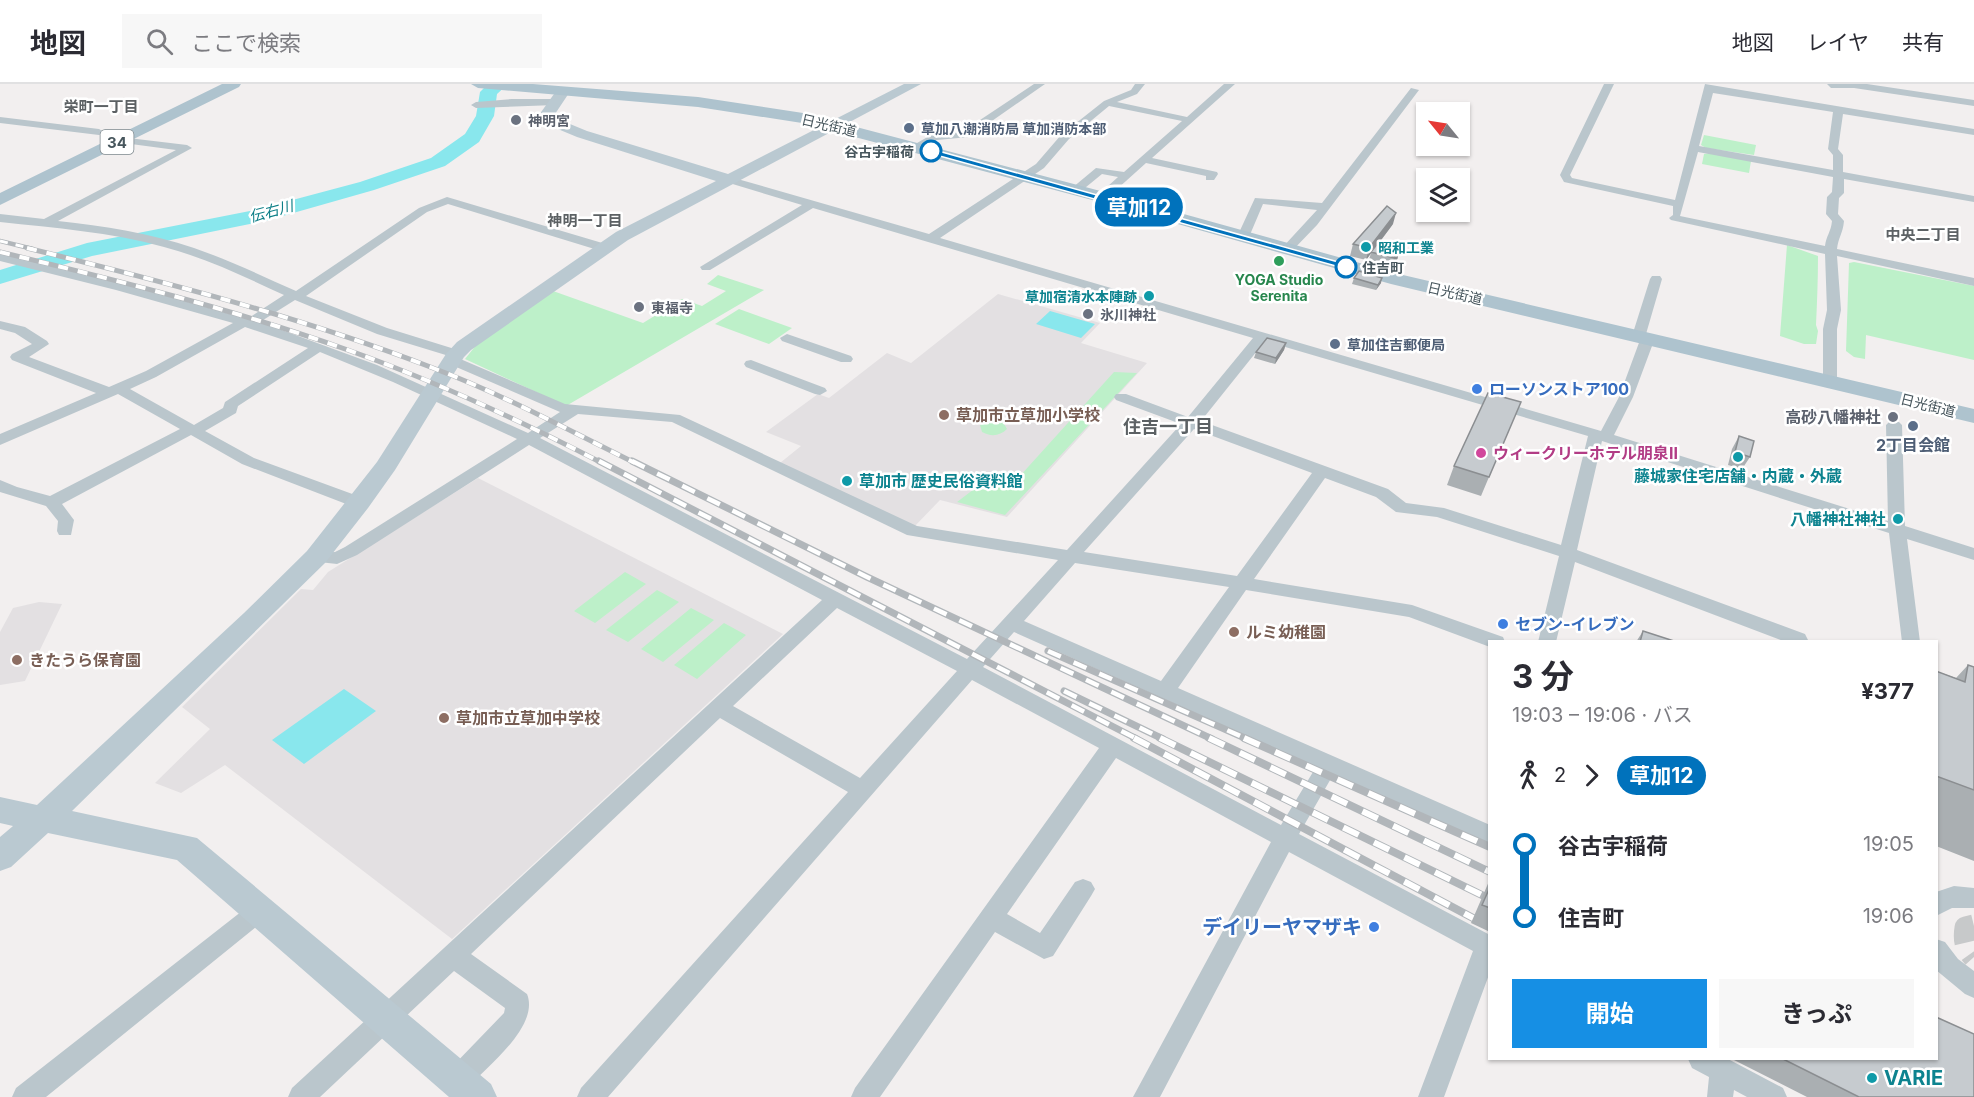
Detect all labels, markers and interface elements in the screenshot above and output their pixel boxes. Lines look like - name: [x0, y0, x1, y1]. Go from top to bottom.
- search box: [122, 14, 542, 68]
- icon: search: [143, 25, 176, 58]
- text: 地図: [30, 26, 86, 60]
- text: ここで検索: [191, 30, 301, 56]
- text: 地図: [1732, 30, 1774, 55]
- text: レイヤ: [1807, 30, 1869, 55]
- text: 共有: [1902, 30, 1944, 55]
- district label: 栄町一丁目: [63, 97, 139, 116]
- north arrow: [1416, 102, 1470, 156]
- map controls: [1416, 102, 1470, 222]
- street label: 日光街道: [800, 110, 858, 140]
- place label: 神明宮: [528, 112, 570, 129]
- marker: 神明宮: [509, 113, 523, 127]
- place label: 草加八潮消防局 草加消防本部: [921, 120, 1106, 137]
- marker: 草加八潮消防局 草加消防本部: [902, 121, 916, 135]
- road number: 34: [100, 130, 134, 154]
- marker: 谷古宇稲荷: [920, 140, 942, 162]
- place label: 谷古宇稲荷: [844, 143, 914, 160]
- button: layers: [1416, 168, 1470, 222]
- line badge: 草加12: [1097, 188, 1181, 226]
- water label: 伝右川: [247, 195, 297, 226]
- text: 草加12: [1107, 195, 1171, 220]
- district label: 神明一丁目: [546, 211, 623, 230]
- district label: 中央二丁目: [1885, 225, 1961, 244]
- place label: 昭和工業: [1378, 239, 1434, 256]
- marker: 昭和工業: [1359, 240, 1373, 254]
- marker: YOGA Studio Serenita: [1272, 254, 1286, 268]
- marker: 住吉町: [1335, 256, 1357, 278]
- place label: 住吉町: [1362, 259, 1404, 276]
- place label: YOGA Studio Serenita: [1235, 271, 1324, 304]
- street label: 日光街道: [1426, 278, 1484, 308]
- place label: 草加宿清水本陣跡: [1025, 288, 1137, 305]
- marker: 草加宿清水本陣跡: [1142, 289, 1156, 303]
- place label: 東福寺: [651, 299, 693, 316]
- marker: 東福寺: [632, 300, 646, 314]
- place label: 氷川神社: [1100, 306, 1156, 323]
- marker: 氷川神社: [1081, 307, 1095, 321]
- place label: 草加住吉郵便局: [1347, 336, 1445, 353]
- marker: 草加住吉郵便局: [1328, 337, 1342, 351]
- place label: ローソンストア100: [1489, 379, 1629, 399]
- marker: ローソンストア100: [1470, 382, 1484, 396]
- street label: 日光街道: [1899, 390, 1957, 420]
- place label: 草加市立草加小学校: [956, 405, 1100, 425]
- place label: 高砂八幡神社: [1785, 407, 1881, 427]
- marker: 草加市立草加小学校: [937, 408, 951, 422]
- marker: 高砂八幡神社: [1886, 410, 1900, 424]
- district label: 住吉一丁目: [1123, 416, 1213, 437]
- marker: 2丁目会館: [1906, 419, 1920, 433]
- place label: 2丁目会館: [1876, 435, 1950, 455]
- place label: ウィークリーホテル朋泉II: [1493, 443, 1678, 463]
- marker: ウィークリーホテル朋泉II: [1474, 446, 1488, 460]
- marker: 藤城家住宅店舗・内蔵・外蔵: [1731, 450, 1745, 464]
- place label: 藤城家住宅店舗・内蔵・外蔵: [1634, 466, 1842, 486]
- place label: 草加市 歴史民俗資料館: [859, 471, 1023, 491]
- marker: 草加市 歴史民俗資料館: [840, 474, 854, 488]
- place label: 八幡神社神社: [1790, 509, 1886, 529]
- marker: 八幡神社神社: [1891, 512, 1905, 526]
- place label: セブン-イレブン: [1515, 614, 1635, 634]
- marker: セブン-イレブン: [1496, 617, 1510, 631]
- place label: ルミ幼稚園: [1246, 622, 1326, 642]
- marker: ルミ幼稚園: [1227, 625, 1241, 639]
- place label: きたうら保育園: [29, 650, 141, 670]
- marker: きたうら保育園: [10, 653, 24, 667]
- text: 3 分: [1512, 656, 1574, 696]
- text: ¥377: [1861, 678, 1914, 704]
- text: 19:03 – 19:06 · バス: [1512, 703, 1693, 727]
- place label: 草加市立草加中学校: [456, 708, 600, 728]
- marker: 草加市立草加中学校: [437, 711, 451, 725]
- icon: walk: [1512, 759, 1545, 792]
- icon: forward: [1575, 759, 1608, 792]
- text: 2: [1554, 763, 1566, 787]
- text: 草加12: [1629, 763, 1694, 788]
- text: 19:05: [1863, 832, 1914, 856]
- text: 谷古宇稲荷: [1558, 833, 1668, 859]
- text: 19:06: [1863, 904, 1914, 928]
- text: 住吉町: [1558, 905, 1624, 931]
- place label: デイリーヤマザキ: [1202, 915, 1362, 939]
- marker: デイリーヤマザキ: [1367, 920, 1381, 934]
- button: 開始: [1512, 979, 1707, 1048]
- button: きっぷ: [1719, 979, 1914, 1048]
- place label: VARIE: [1884, 1066, 1943, 1090]
- marker: VARIE: [1865, 1071, 1879, 1085]

